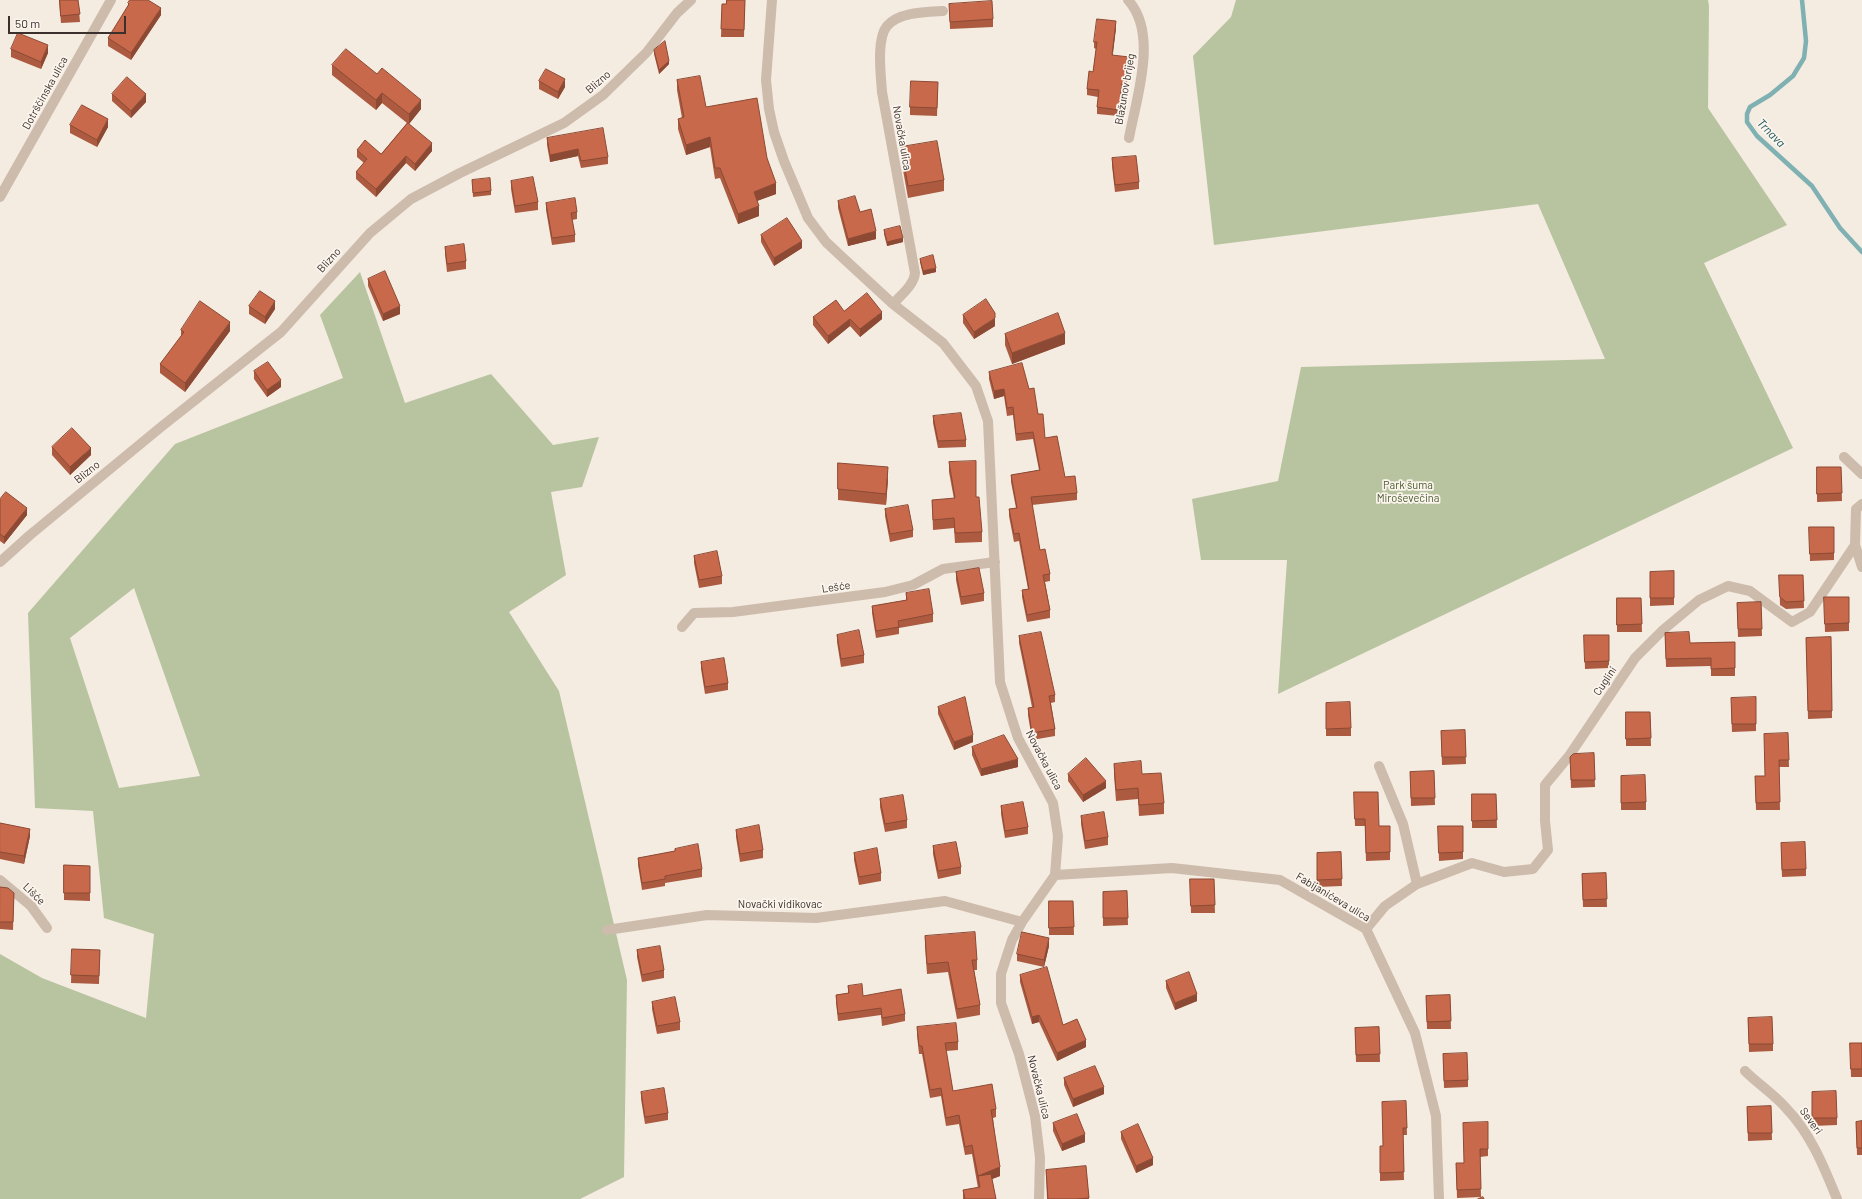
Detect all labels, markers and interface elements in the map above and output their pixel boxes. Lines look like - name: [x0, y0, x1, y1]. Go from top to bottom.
- scale bar: [10, 8, 128, 34]
- text: 50 m: [15, 16, 40, 30]
- street label: Blažunov brijeg: [1112, 52, 1138, 126]
- street label: Dotrščinska ulica: [19, 54, 71, 132]
- street label: Blizno: [583, 68, 613, 96]
- street label: Novačka ulica: [890, 105, 914, 171]
- water label: Trnava: [1754, 116, 1788, 150]
- street label: Blizno: [314, 245, 344, 275]
- street label: Blizno: [72, 458, 102, 486]
- park label: Park šuma Miroševečina: [1377, 478, 1439, 504]
- street label: Lešće: [821, 578, 851, 596]
- street label: Cuglini: [1590, 664, 1620, 698]
- street label: Novačka ulica: [1023, 728, 1065, 792]
- street label: Fabijanićeva ulica: [1293, 870, 1373, 924]
- street label: Lišće: [20, 880, 48, 908]
- street label: Novački vidikovac: [738, 897, 822, 911]
- street label: Novačka ulica: [1025, 1054, 1053, 1120]
- street label: Severi: [1797, 1105, 1825, 1137]

